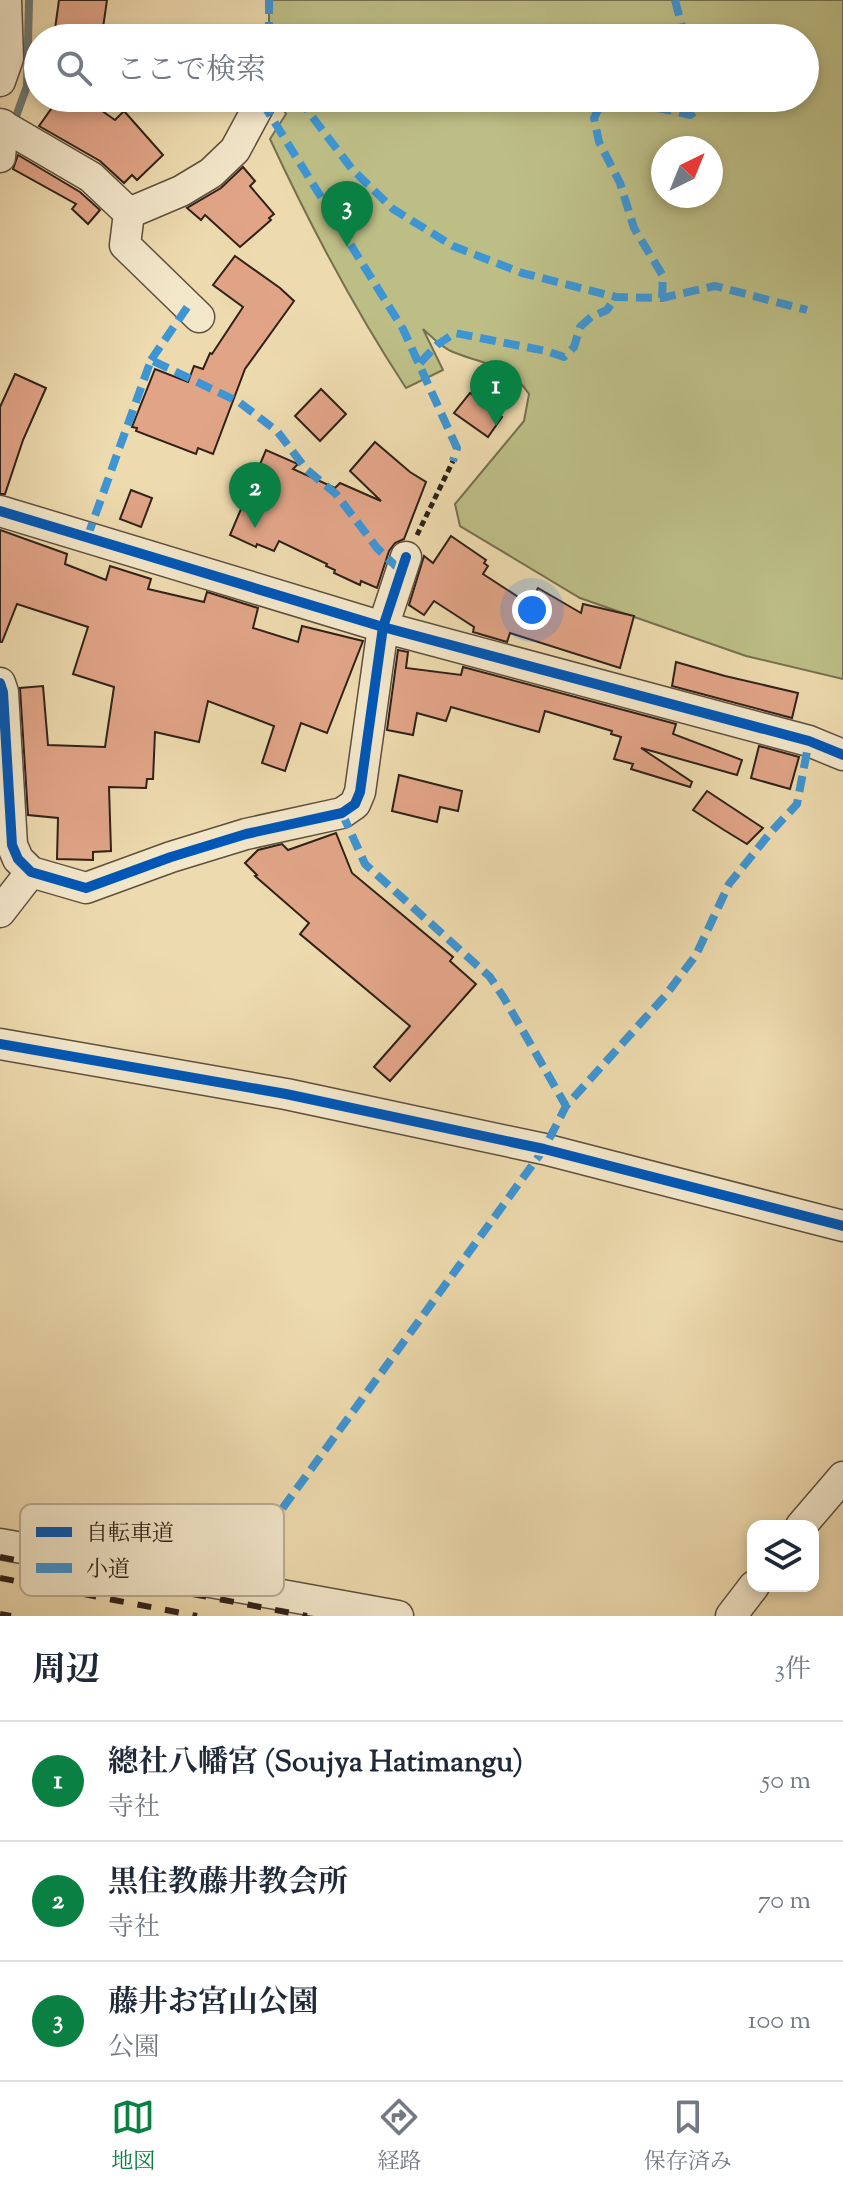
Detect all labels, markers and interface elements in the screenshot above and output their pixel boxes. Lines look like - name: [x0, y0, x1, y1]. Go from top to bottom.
- search box: [24, 24, 819, 112]
- icon: search: [52, 46, 96, 90]
- text: ここで検索: [116, 50, 266, 93]
- north arrow: [651, 136, 723, 208]
- pin: 3: [321, 181, 373, 247]
- pin: 1: [470, 360, 522, 426]
- pin: 2: [229, 462, 281, 528]
- your location: [512, 590, 552, 630]
- legend: [20, 1504, 284, 1596]
- text: 自転車道: [86, 1519, 174, 1551]
- map controls: [747, 1520, 819, 1592]
- button: layers: [747, 1520, 819, 1592]
- text: 小道: [86, 1555, 130, 1587]
- text: 周辺: [32, 1647, 100, 1696]
- text: 3件: [774, 1652, 811, 1689]
- text: 總社八幡宮 (Soujya Hatimangu): [108, 1742, 523, 1785]
- text: 1: [54, 1763, 62, 1800]
- text: 50 m: [761, 1763, 811, 1800]
- text: 寺社: [108, 1790, 160, 1827]
- text: 黒住教藤井教会所: [108, 1862, 348, 1905]
- text: 2: [52, 1883, 64, 1920]
- text: 70 m: [758, 1883, 811, 1920]
- text: 寺社: [108, 1910, 160, 1947]
- text: 藤井お宮山公園: [108, 1982, 318, 2025]
- text: 3: [53, 2003, 63, 2040]
- text: 100 m: [748, 2003, 811, 2040]
- text: 公園: [108, 2030, 160, 2067]
- tab: 地図: [111, 2095, 155, 2179]
- tab: 経路: [377, 2095, 422, 2179]
- tab: 保存済み: [644, 2095, 732, 2179]

